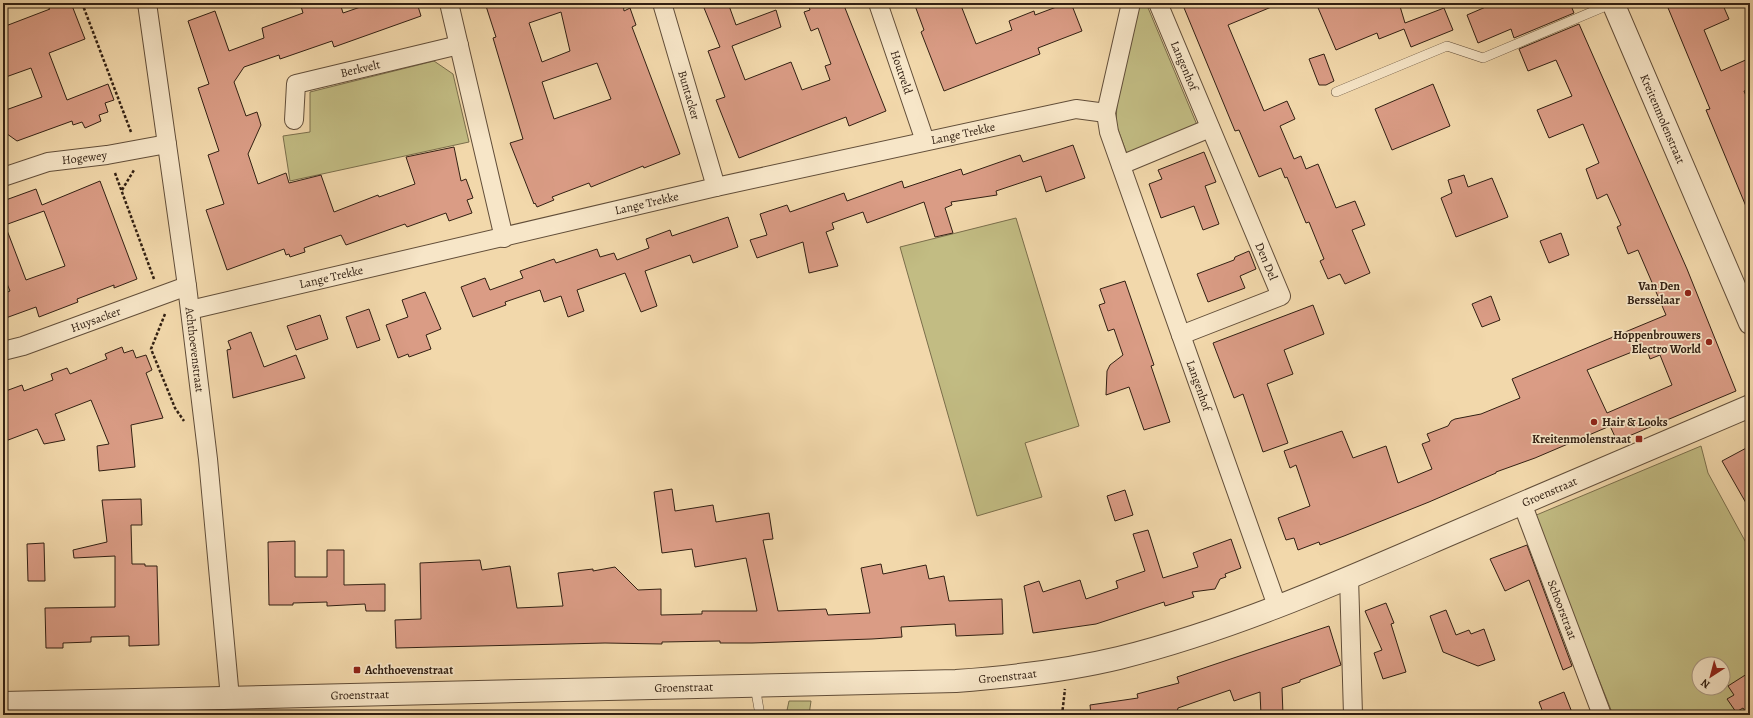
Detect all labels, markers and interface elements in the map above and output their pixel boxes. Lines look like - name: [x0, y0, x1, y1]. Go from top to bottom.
- street label: Langenhof: [1167, 38, 1203, 95]
- street label: Houtveld: [887, 48, 917, 97]
- street label: Berkvelt: [339, 56, 382, 81]
- street label: Buntacker: [674, 69, 704, 122]
- street label: Kreitenmolenstraat: [1636, 72, 1689, 166]
- street label: Lange Trekke: [930, 119, 997, 148]
- street label: Hogewey: [61, 147, 108, 168]
- street label: Lange Trekke: [613, 188, 680, 218]
- street label: Den Del: [1251, 240, 1281, 283]
- street label: Lange Trekke: [298, 262, 365, 292]
- place label: Van Den Bersselaar: [1627, 278, 1680, 308]
- marker: Van Den Bersselaar: [1683, 288, 1693, 298]
- street label: Huysacker: [68, 303, 123, 336]
- street label: Achthoevenstraat: [182, 305, 208, 393]
- place label: Hoppenbrouwers Electro World: [1613, 327, 1702, 357]
- marker: Hoppenbrouwers Electro World: [1704, 337, 1714, 347]
- street label: Langenhof: [1183, 358, 1216, 415]
- place label: Hair & Looks: [1602, 414, 1668, 430]
- marker: Hair & Looks: [1589, 417, 1599, 427]
- place label: Kreitenmolenstraat: [1532, 431, 1631, 447]
- marker: Kreitenmolenstraat: [1634, 434, 1644, 444]
- street label: Groenstraat: [1519, 473, 1580, 511]
- street label: Schoorstraat: [1544, 578, 1581, 642]
- north arrow: [1691, 656, 1731, 696]
- place label: Achthoevenstraat: [364, 662, 453, 678]
- marker: Achthoevenstraat: [352, 665, 362, 675]
- street label: Groenstraat: [978, 665, 1038, 687]
- text: N: [1698, 675, 1713, 692]
- street label: Groenstraat: [654, 679, 713, 696]
- street label: Groenstraat: [330, 686, 389, 703]

